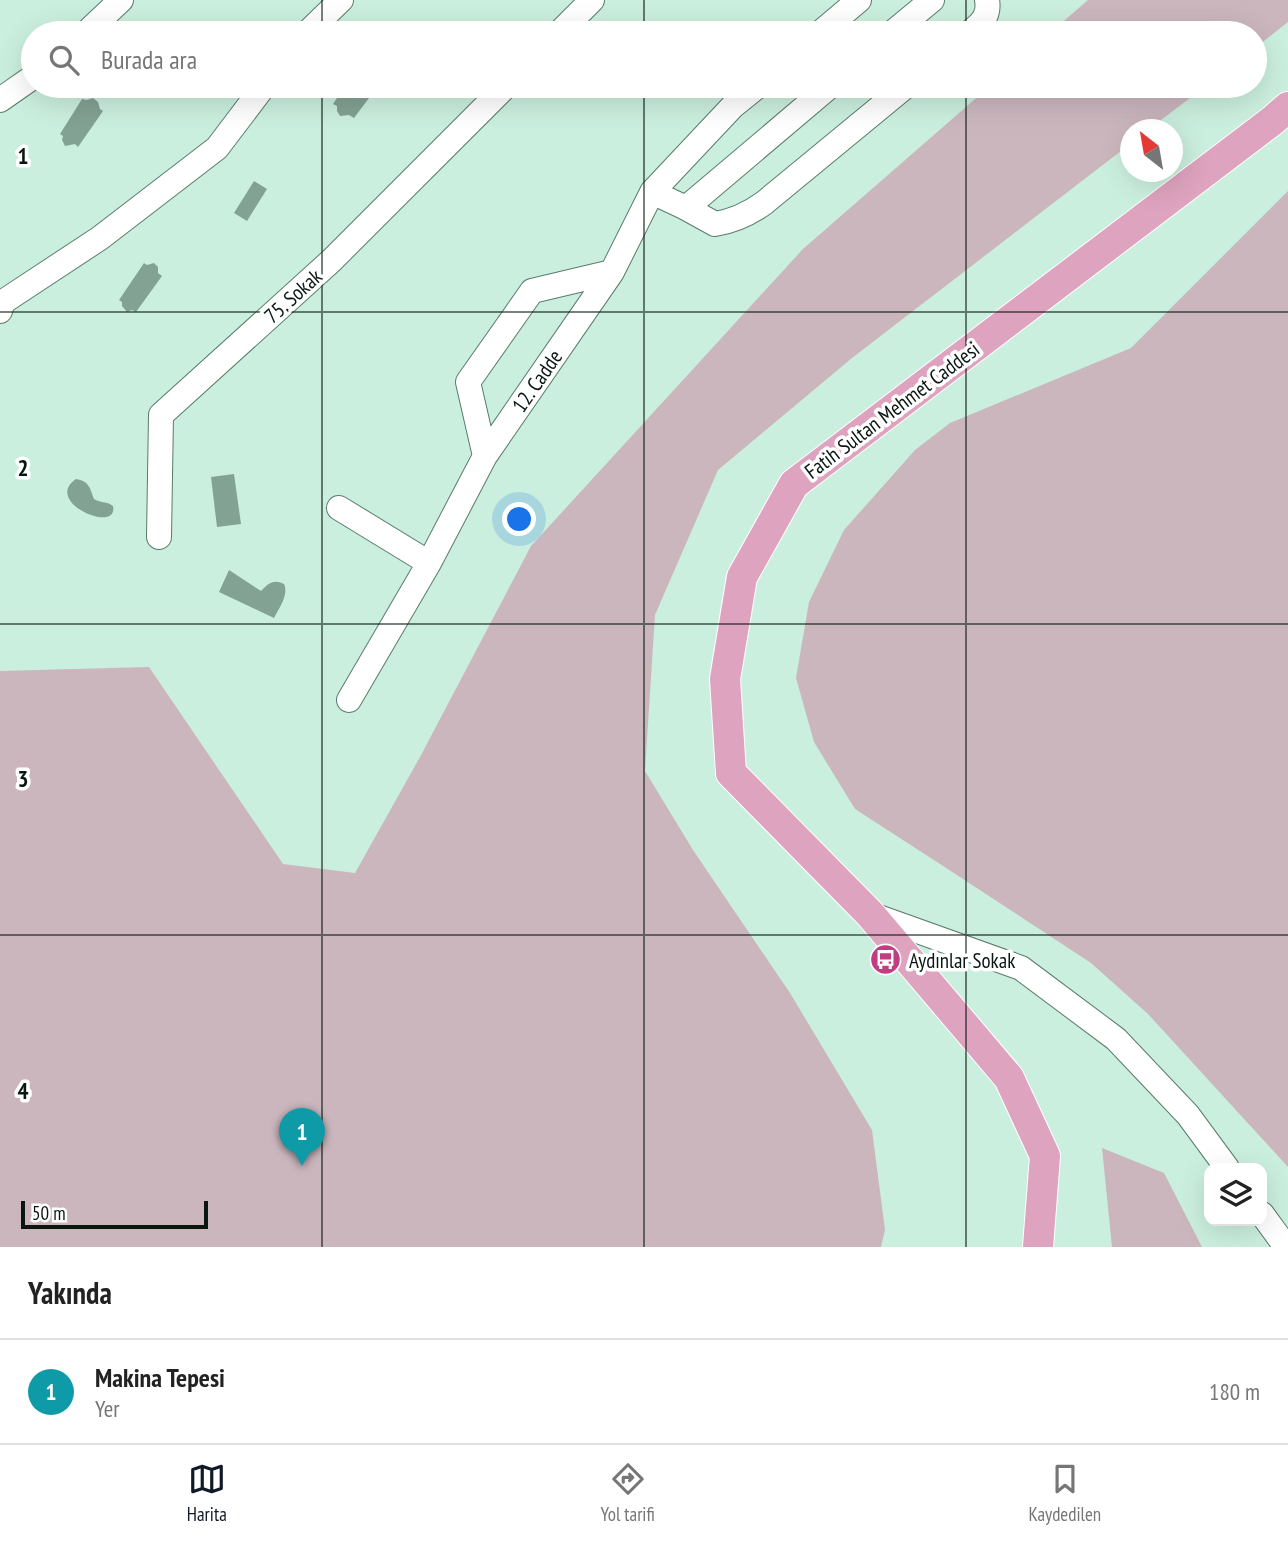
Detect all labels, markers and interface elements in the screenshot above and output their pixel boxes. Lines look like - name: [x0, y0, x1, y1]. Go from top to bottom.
- search box: [21, 21, 1267, 98]
- icon: search: [45, 41, 83, 79]
- text: Burada ara: [101, 43, 197, 76]
- north arrow: [1120, 119, 1183, 182]
- text: 1: [18, 141, 29, 170]
- street label: 75. Sokak: [259, 263, 327, 329]
- street label: Fatih Sultan Mehmet Caddesi: [799, 335, 985, 485]
- street label: 12. Cadde: [506, 344, 568, 418]
- text: 2: [18, 453, 29, 482]
- your location: [502, 502, 536, 536]
- text: 3: [18, 764, 29, 793]
- bus stop icon: Aydınlar Sokak: [869, 943, 903, 977]
- place label: Aydınlar Sokak: [909, 947, 1015, 974]
- text: 4: [18, 1076, 29, 1105]
- pin: 1: [279, 1108, 325, 1166]
- map controls: [1204, 1163, 1267, 1226]
- button: layers: [1204, 1163, 1267, 1226]
- scale bar: [21, 1198, 208, 1230]
- text: 50 m: [32, 1201, 66, 1225]
- text: Yakında: [28, 1273, 112, 1312]
- text: Makina Tepesi: [95, 1361, 225, 1394]
- text: 1: [46, 1377, 57, 1406]
- text: 180 m: [1209, 1377, 1260, 1406]
- text: Yer: [95, 1394, 120, 1423]
- tab: Harita: [187, 1460, 227, 1526]
- tab: Yol tarifi: [600, 1460, 655, 1526]
- tab: Kaydedilen: [1028, 1460, 1101, 1526]

